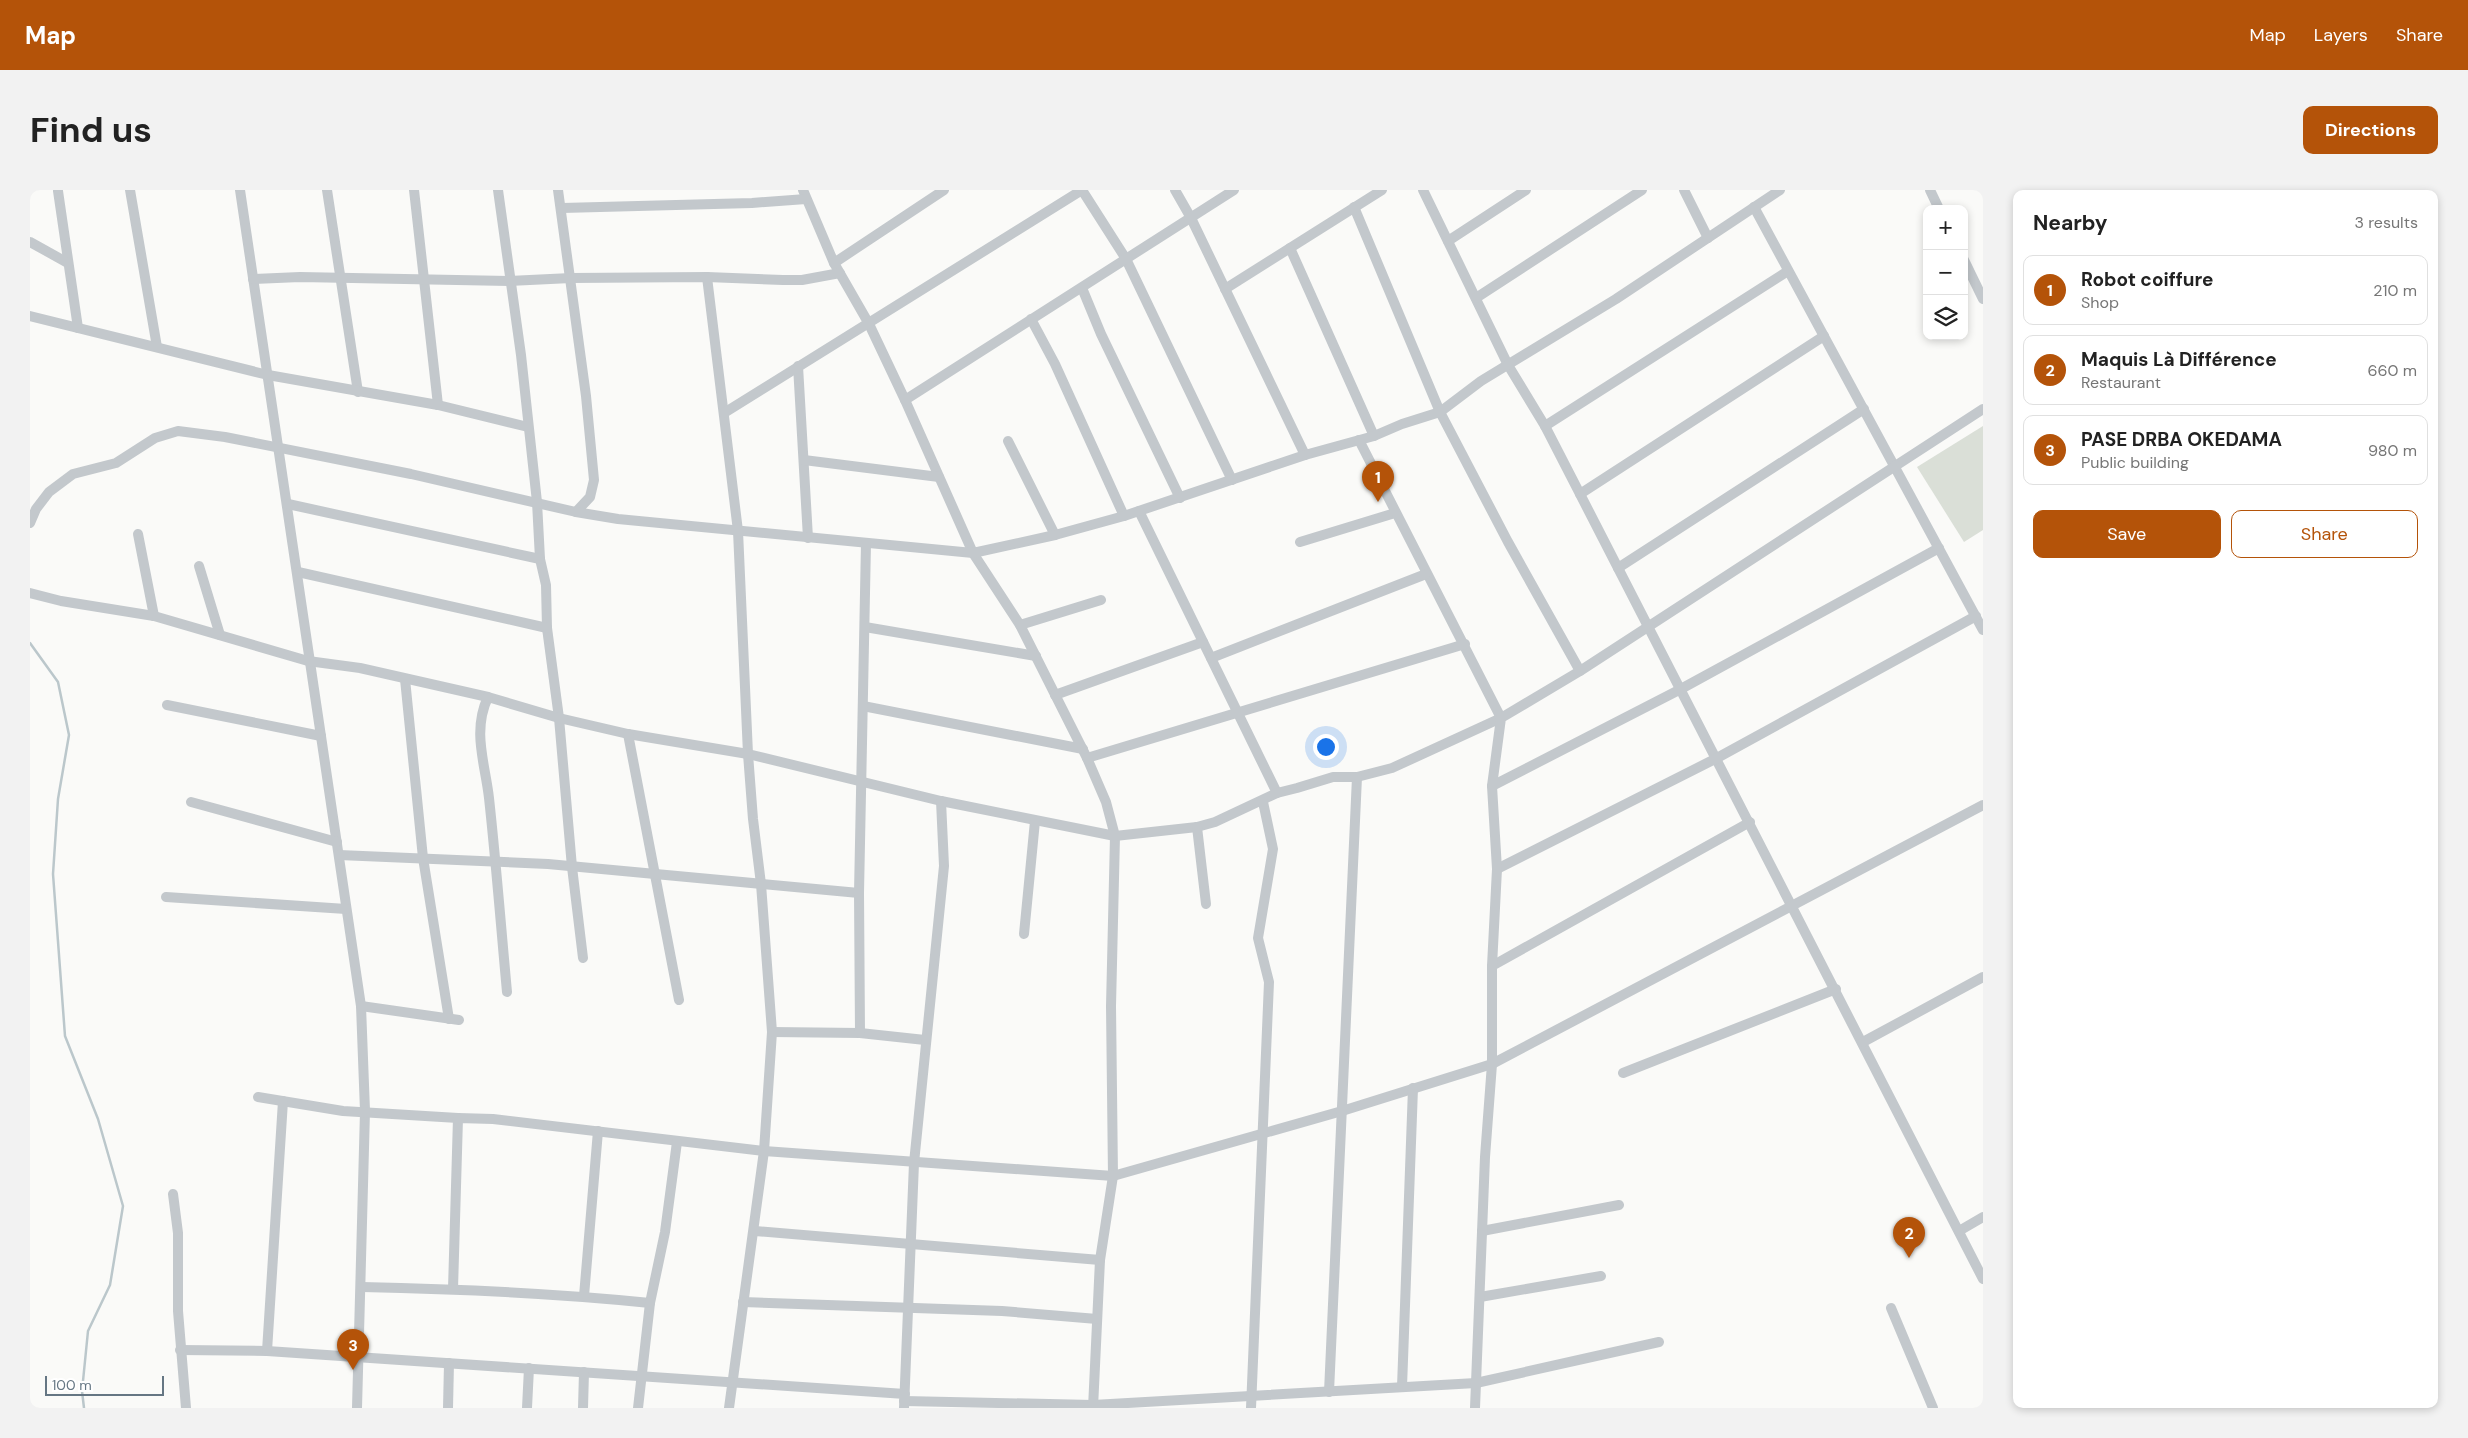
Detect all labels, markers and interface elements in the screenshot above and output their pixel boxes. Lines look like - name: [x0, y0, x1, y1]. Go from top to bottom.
- text: Map: [25, 20, 76, 51]
- text: Map: [2250, 23, 2286, 47]
- text: Layers: [2314, 23, 2368, 47]
- text: Share: [2396, 23, 2443, 47]
- button: Directions: [2303, 106, 2438, 154]
- text: Find us: [30, 107, 152, 153]
- map controls: [1923, 205, 1968, 340]
- button: +: [1923, 205, 1968, 250]
- text: Nearby: [2033, 209, 2107, 237]
- text: 3 results: [2355, 212, 2418, 233]
- button: −: [1923, 250, 1968, 295]
- text: Robot coiffure: [2081, 267, 2214, 292]
- text: 1: [2047, 280, 2053, 301]
- text: 210 m: [2373, 280, 2417, 301]
- text: Shop: [2081, 292, 2119, 313]
- button: layers: [1923, 295, 1968, 340]
- text: Maquis Là Différence: [2081, 347, 2277, 372]
- text: 2: [2045, 360, 2055, 381]
- text: 660 m: [2367, 360, 2417, 381]
- text: Restaurant: [2081, 372, 2161, 393]
- text: PASE DRBA OKEDAMA: [2081, 427, 2282, 452]
- text: 3: [2045, 440, 2055, 461]
- text: 980 m: [2368, 440, 2417, 461]
- text: Public building: [2081, 452, 2189, 473]
- pin: 1: [1362, 461, 1394, 502]
- button: Save: [2033, 510, 2221, 558]
- button: Share: [2231, 510, 2418, 558]
- your location: [1313, 734, 1339, 760]
- pin: 2: [1893, 1217, 1925, 1258]
- pin: 3: [337, 1329, 369, 1370]
- scale bar: [45, 1373, 164, 1396]
- text: 100 m: [52, 1376, 92, 1394]

